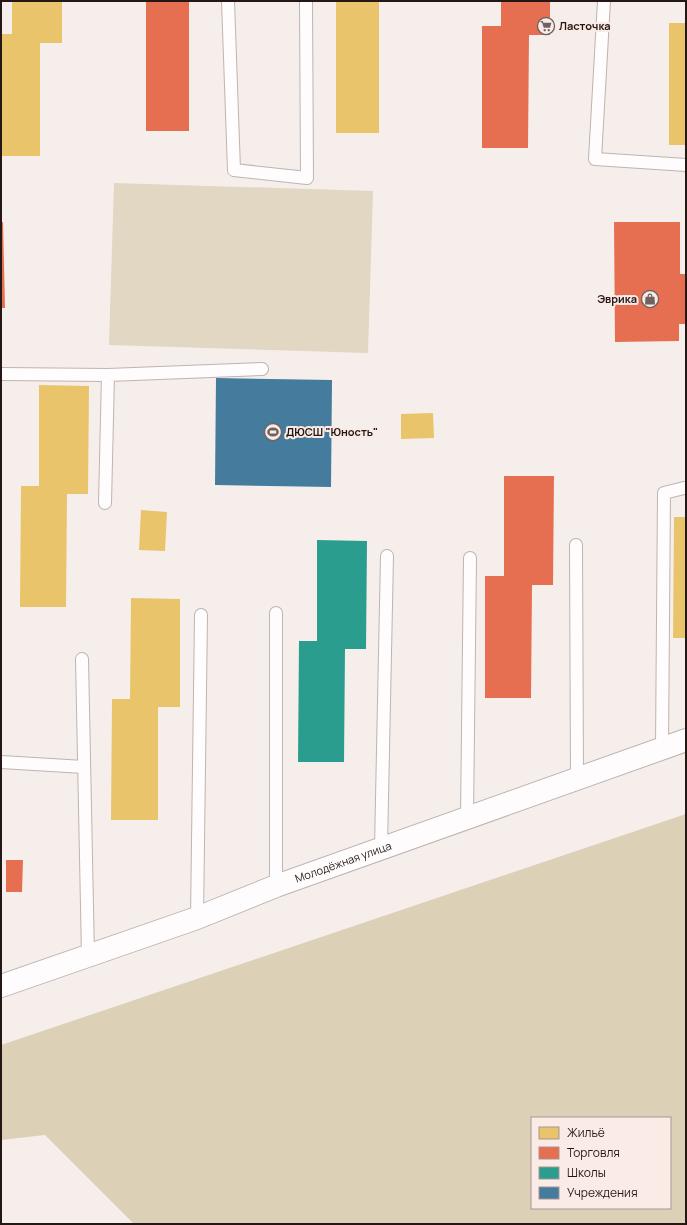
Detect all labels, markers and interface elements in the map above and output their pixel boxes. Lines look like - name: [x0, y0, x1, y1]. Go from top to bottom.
- supermarket icon: Ласточка: [536, 16, 556, 36]
- place label: Ласточка: [559, 18, 611, 33]
- shop icon: Эврика: [640, 289, 660, 309]
- place label: Эврика: [597, 291, 637, 306]
- sports icon: ДЮСШ "Юность": [263, 422, 283, 442]
- place label: ДЮСШ "Юность": [286, 424, 378, 439]
- street label: Молодёжная улица: [293, 838, 393, 886]
- legend: [531, 1117, 671, 1209]
- text: Жильё: [567, 1124, 605, 1141]
- text: Торговля: [567, 1144, 620, 1161]
- text: Школы: [567, 1164, 606, 1181]
- text: Учреждения: [567, 1184, 638, 1201]

